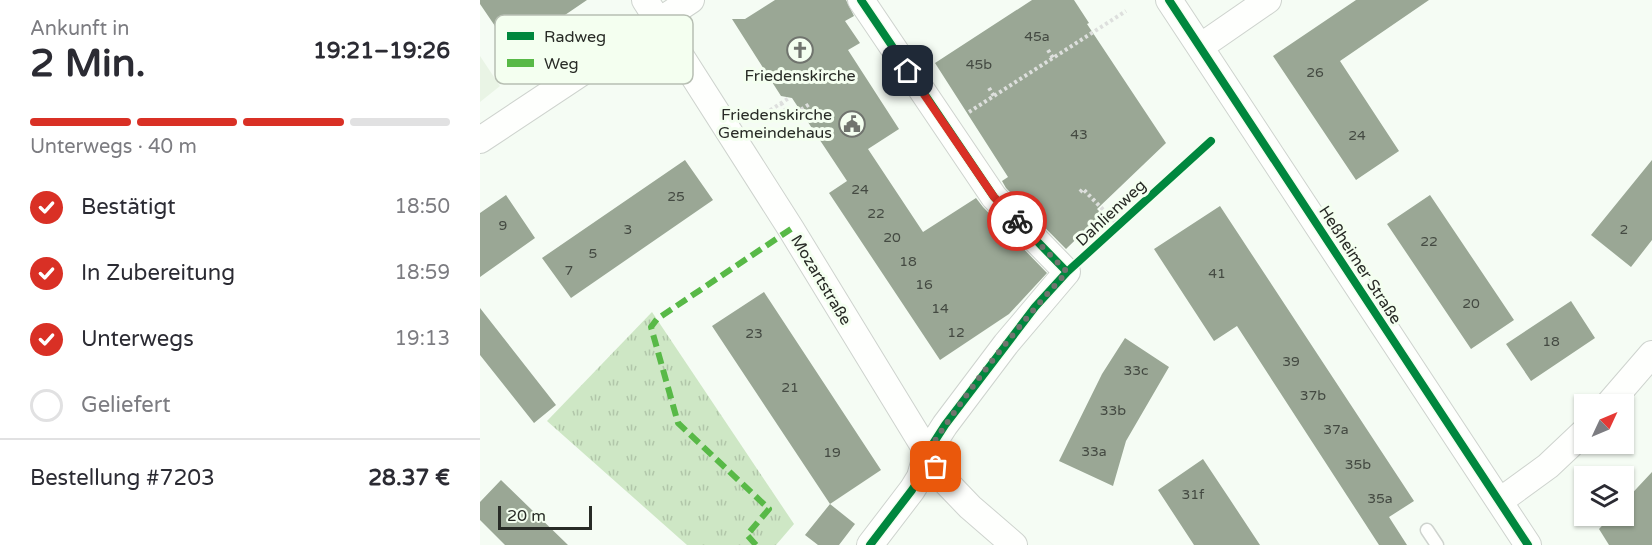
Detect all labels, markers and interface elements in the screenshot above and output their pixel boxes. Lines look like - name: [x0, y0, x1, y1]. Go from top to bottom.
- legend: [495, 15, 693, 84]
- text: Ankunft in: [30, 17, 129, 41]
- text: Radweg: [544, 27, 606, 47]
- house number: 45a: [1024, 28, 1050, 45]
- church icon: Friedenskirche: [785, 35, 815, 65]
- text: 19:21–19:26: [313, 38, 450, 64]
- text: 2 Min.: [30, 40, 146, 87]
- pin: [882, 45, 933, 96]
- text: Weg: [544, 54, 579, 74]
- icon: home: [891, 54, 924, 87]
- house number: 45b: [966, 56, 992, 73]
- house number: 26: [1306, 64, 1324, 81]
- place label: Friedenskirche: [745, 66, 855, 86]
- place label: Friedenskirche Gemeindehaus: [718, 105, 832, 143]
- public building icon: Friedenskirche Gemeindehaus: [837, 109, 867, 139]
- house number: 43: [1070, 126, 1088, 143]
- house number: 24: [1348, 127, 1366, 144]
- text: Unterwegs · 40 m: [30, 135, 197, 159]
- street label: Dahlienweg: [1072, 175, 1150, 251]
- house number: 24: [851, 181, 869, 198]
- house number: 25: [667, 188, 685, 205]
- icon: check: [30, 191, 63, 224]
- courier: [987, 191, 1047, 251]
- text: Bestätigt: [81, 194, 176, 220]
- text: 18:50: [395, 195, 450, 219]
- street label: Heßheimer Straße: [1314, 202, 1406, 328]
- house number: 22: [867, 205, 885, 222]
- icon: bike: [1001, 205, 1034, 238]
- house number: 9: [499, 217, 507, 234]
- house number: 3: [624, 221, 632, 238]
- house number: 2: [1620, 221, 1628, 238]
- house number: 20: [883, 229, 901, 246]
- street label: Mozartstraße: [786, 231, 856, 329]
- house number: 22: [1420, 233, 1438, 250]
- house number: 5: [589, 245, 597, 262]
- house number: 18: [899, 253, 917, 270]
- icon: check: [30, 257, 63, 290]
- text: In Zubereitung: [81, 260, 235, 286]
- text: 18:59: [395, 261, 450, 285]
- house number: 7: [565, 262, 573, 279]
- house number: 41: [1208, 265, 1226, 282]
- house number: 16: [915, 276, 933, 293]
- house number: 20: [1462, 295, 1480, 312]
- house number: 14: [931, 300, 949, 317]
- icon: check: [30, 323, 63, 356]
- house number: 12: [947, 324, 965, 341]
- house number: 23: [745, 325, 763, 342]
- text: Unterwegs: [81, 326, 194, 352]
- text: 19:13: [395, 327, 450, 351]
- house number: 18: [1542, 333, 1560, 350]
- house number: 39: [1282, 353, 1300, 370]
- house number: 33c: [1123, 362, 1149, 379]
- house number: 21: [781, 379, 799, 396]
- house number: 37b: [1300, 387, 1326, 404]
- text: Geliefert: [81, 392, 171, 418]
- north arrow: [1574, 394, 1634, 454]
- map controls: [1574, 394, 1634, 526]
- house number: 33b: [1100, 402, 1126, 419]
- house number: 37a: [1323, 421, 1349, 438]
- pin: [910, 441, 961, 492]
- house number: 33a: [1081, 443, 1107, 460]
- house number: 19: [823, 444, 841, 461]
- icon: bag: [919, 450, 952, 483]
- house number: 35b: [1345, 456, 1371, 473]
- text: Bestellung #7203: [30, 465, 215, 491]
- text: 28.37 €: [368, 465, 450, 491]
- button: layers: [1574, 466, 1634, 526]
- house number: 31f: [1182, 486, 1205, 503]
- house number: 35a: [1367, 490, 1393, 507]
- scale bar: [498, 503, 592, 530]
- text: 20 m: [507, 506, 546, 526]

